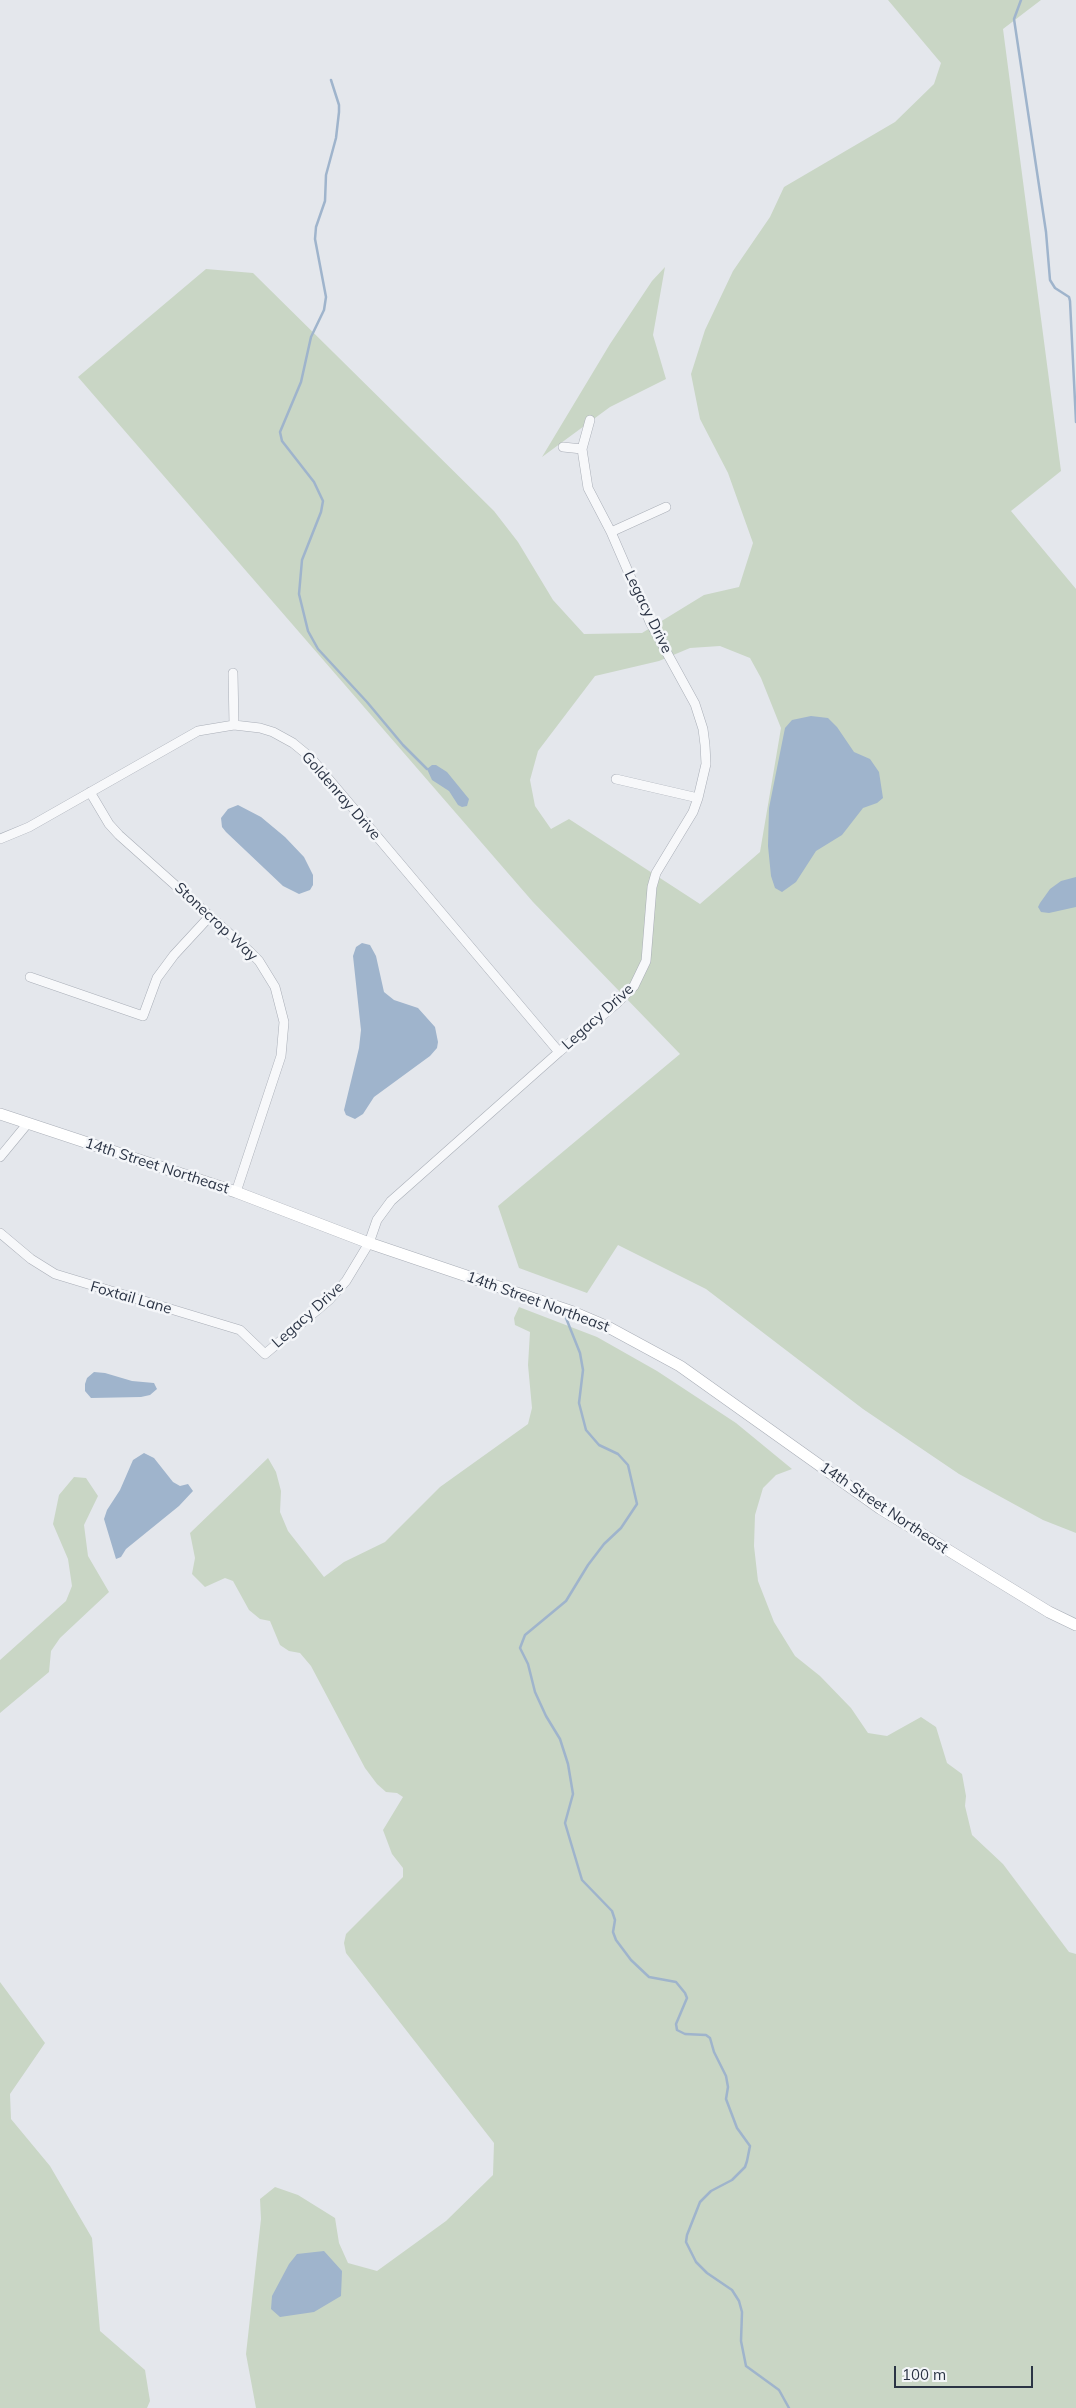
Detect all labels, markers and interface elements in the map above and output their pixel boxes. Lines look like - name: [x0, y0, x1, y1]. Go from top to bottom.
- street label: Legacy Drive: [620, 568, 676, 656]
- street label: Goldenray Drive: [298, 748, 384, 844]
- street label: Stonecrop Way: [171, 879, 261, 965]
- street label: Legacy Drive: [559, 980, 637, 1054]
- street label: 14th Street Northeast: [83, 1134, 231, 1198]
- street label: 14th Street Northeast: [464, 1268, 612, 1336]
- street label: Foxtail Lane: [88, 1278, 174, 1318]
- street label: Legacy Drive: [269, 1278, 347, 1352]
- street label: 14th Street Northeast: [816, 1458, 952, 1558]
- scale bar: [896, 2356, 1035, 2388]
- text: 100 m: [902, 2365, 946, 2384]

